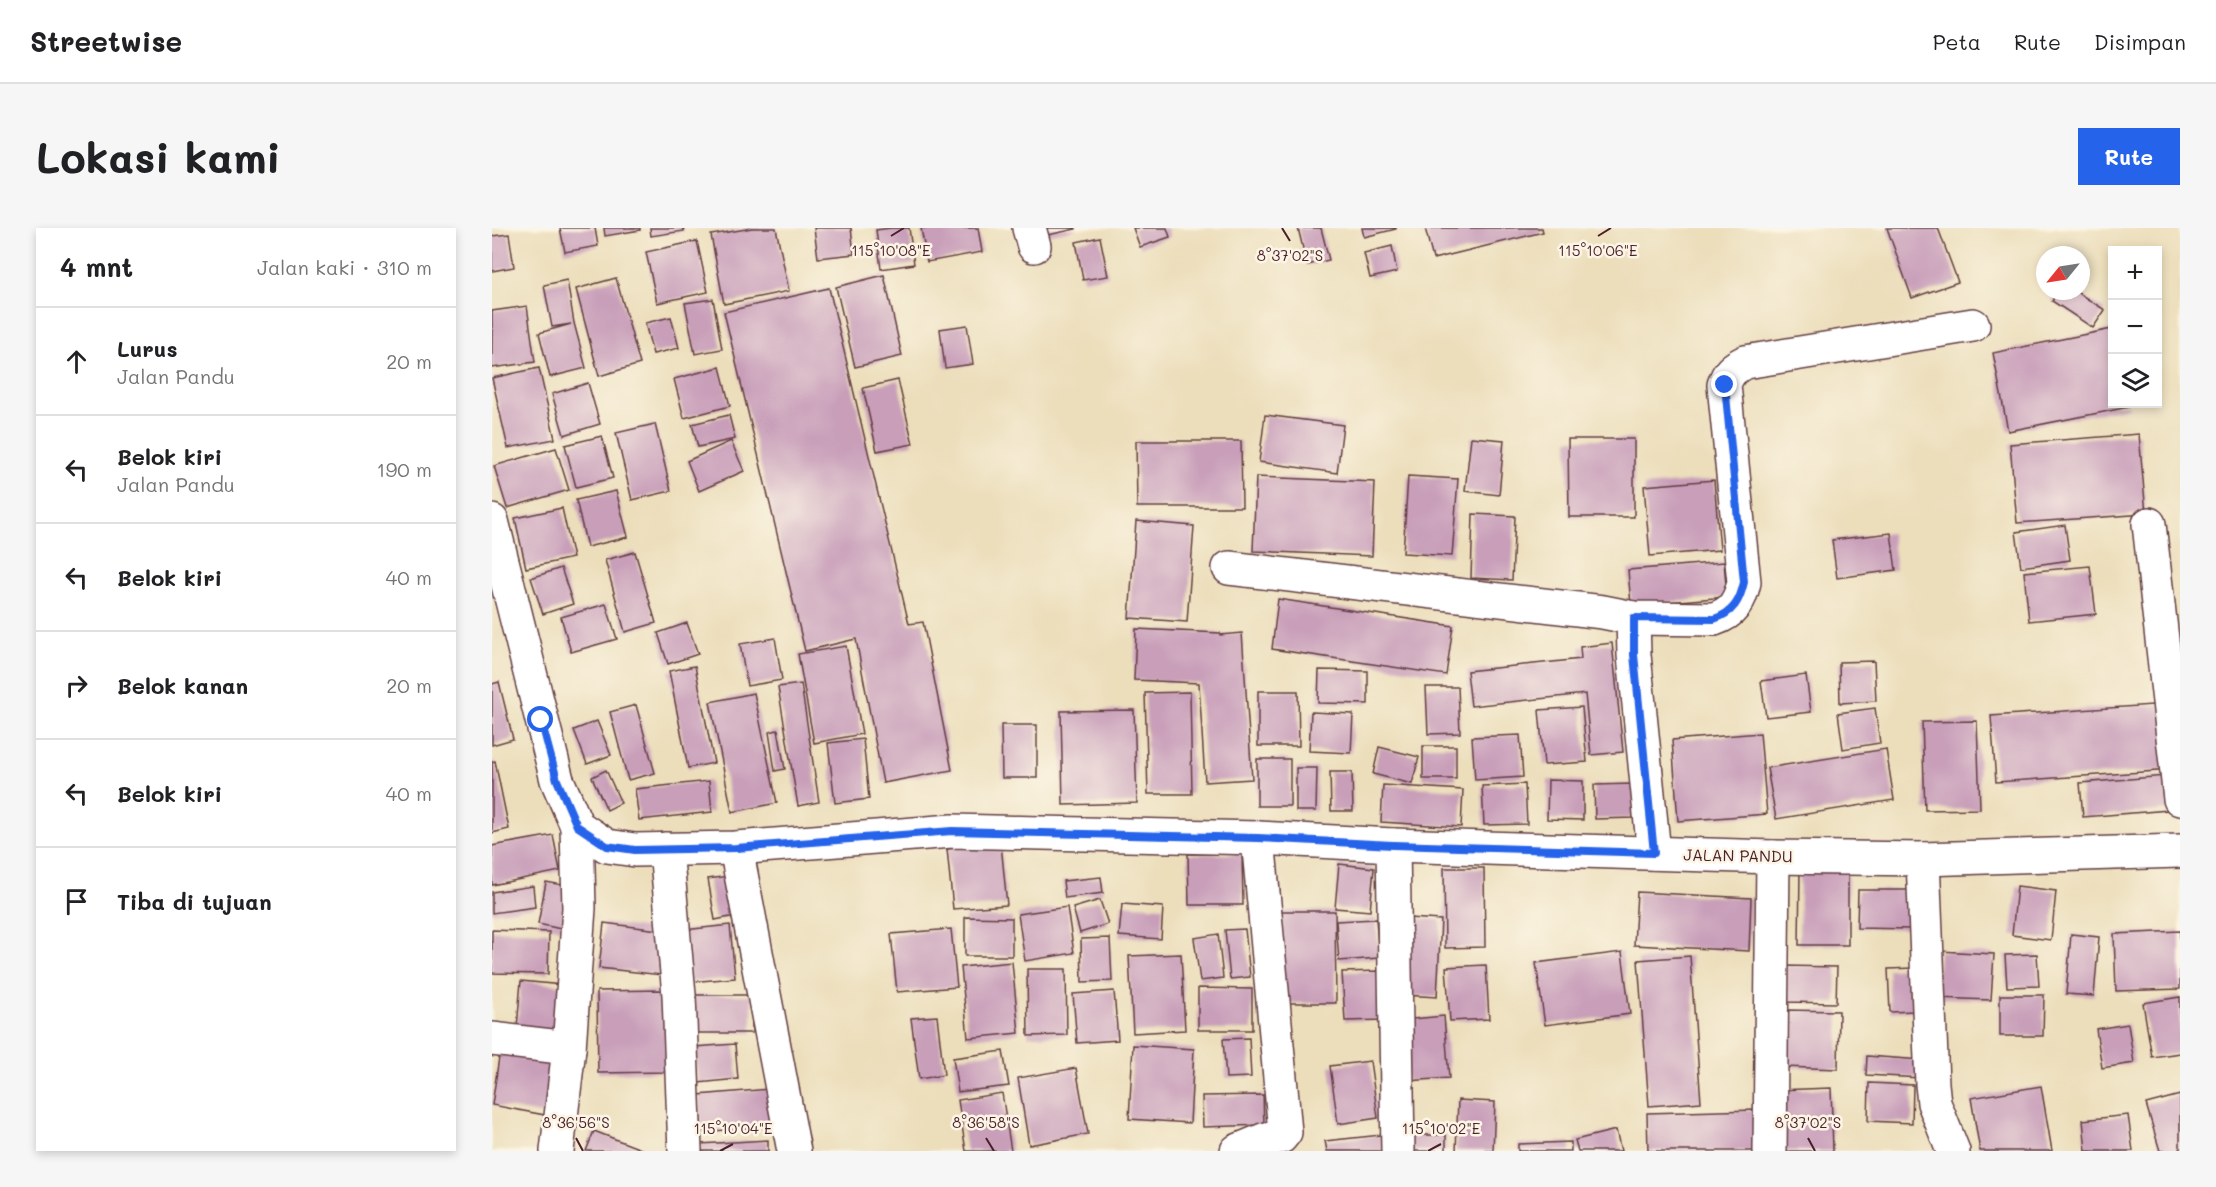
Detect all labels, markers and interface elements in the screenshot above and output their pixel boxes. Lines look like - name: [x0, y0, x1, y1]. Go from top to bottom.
- text: Streetwise: [30, 23, 182, 59]
- text: Peta: [1933, 28, 1981, 55]
- text: Rute: [2014, 28, 2061, 55]
- text: Disimpan: [2094, 28, 2186, 55]
- button: Rute: [2078, 128, 2180, 185]
- text: Lokasi kami: [36, 129, 281, 184]
- text: 115°10'08"E: [851, 240, 931, 260]
- text: 115°10'06"E: [1558, 240, 1638, 260]
- text: 8°37'02"S: [1257, 245, 1323, 265]
- north arrow: [2036, 246, 2090, 300]
- map controls: [2108, 246, 2162, 408]
- button: +: [2108, 246, 2162, 300]
- text: 4 mnt: [60, 250, 133, 284]
- text: Jalan kaki · 310 m: [257, 254, 432, 280]
- button: −: [2108, 300, 2162, 354]
- text: Lurus: [117, 334, 178, 363]
- icon: ahead: [60, 345, 93, 378]
- text: 20 m: [386, 348, 432, 374]
- button: layers: [2108, 354, 2162, 408]
- text: Jalan Pandu: [117, 363, 235, 389]
- route end: [1711, 371, 1737, 397]
- text: Belok kiri: [117, 442, 222, 471]
- icon: left: [60, 453, 93, 486]
- text: 190 m: [377, 456, 432, 482]
- text: Jalan Pandu: [117, 471, 235, 497]
- icon: left: [60, 561, 93, 594]
- text: Belok kiri: [117, 563, 222, 592]
- text: 40 m: [386, 564, 432, 590]
- icon: right: [60, 669, 93, 702]
- text: Belok kanan: [117, 671, 248, 700]
- text: 20 m: [386, 672, 432, 698]
- route start: [527, 706, 553, 732]
- icon: left: [60, 777, 93, 810]
- text: Belok kiri: [117, 779, 222, 808]
- text: 40 m: [386, 780, 432, 806]
- street label: JALAN PANDU: [1683, 844, 1793, 866]
- icon: arrive: [60, 885, 93, 918]
- text: Tiba di tujuan: [117, 887, 272, 916]
- text: 8°36'56"S: [542, 1112, 610, 1132]
- text: 8°36'58"S: [952, 1112, 1020, 1132]
- text: 8°37'02"S: [1775, 1112, 1841, 1132]
- text: 115°10'04"E: [693, 1118, 773, 1138]
- text: 115°10'02"E: [1402, 1118, 1481, 1138]

